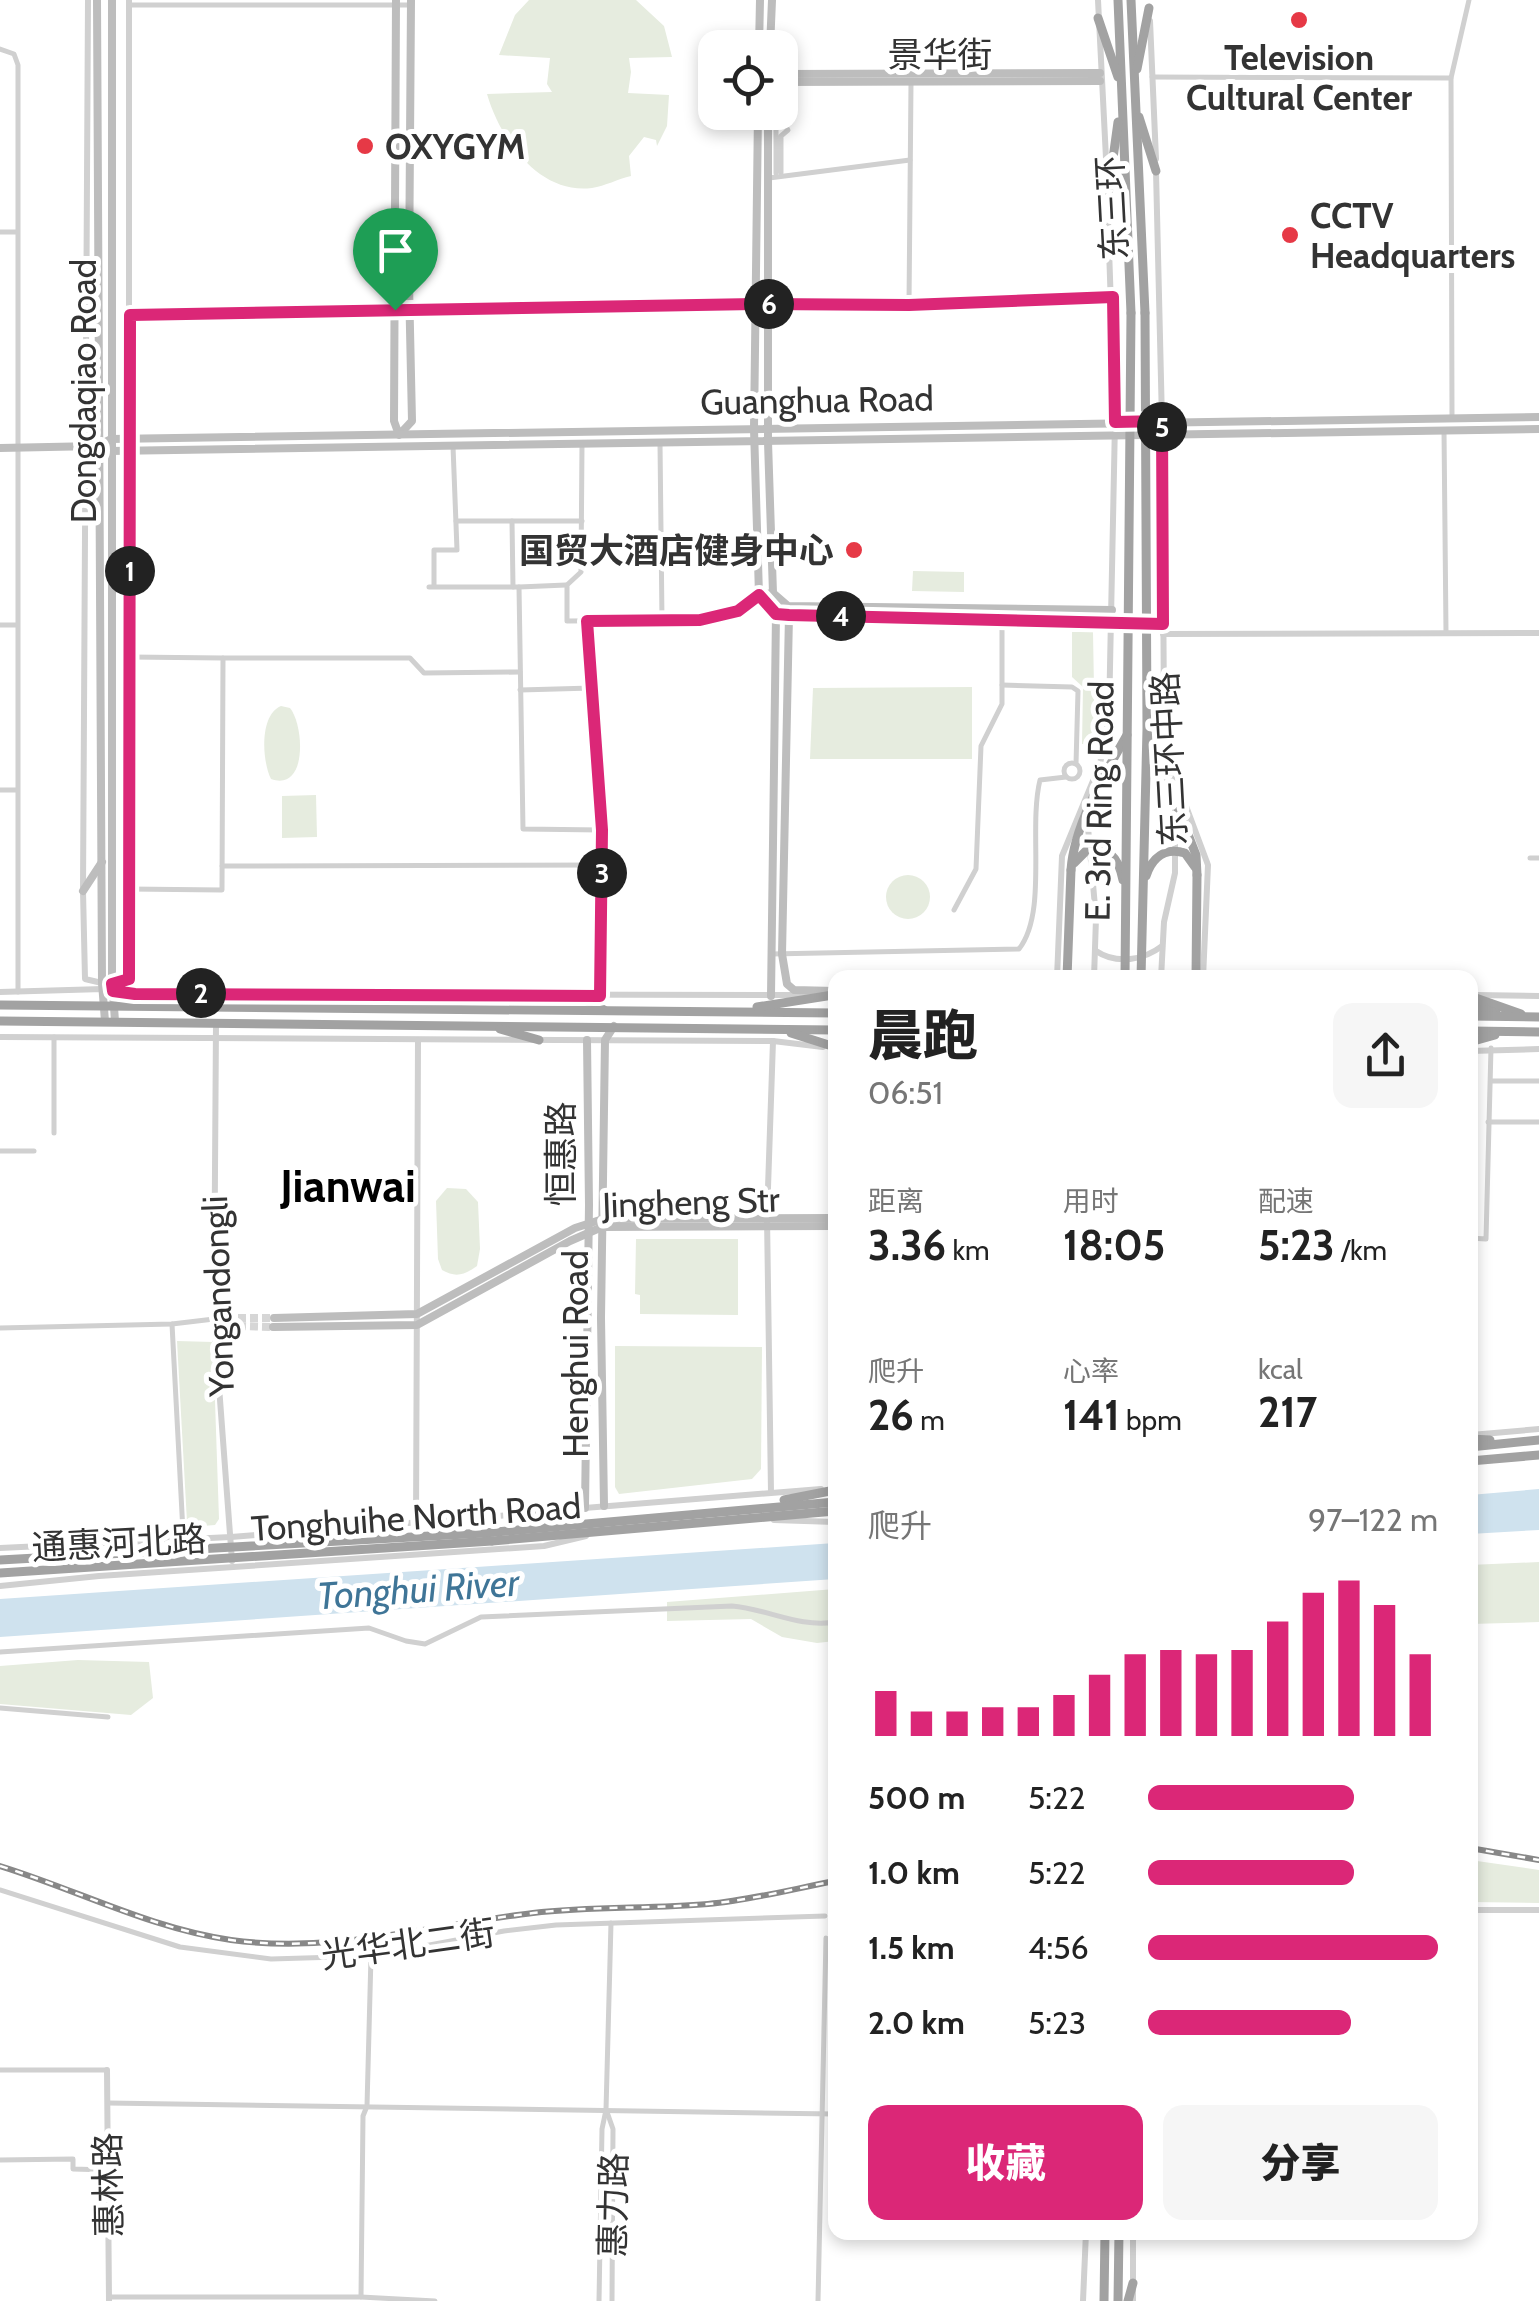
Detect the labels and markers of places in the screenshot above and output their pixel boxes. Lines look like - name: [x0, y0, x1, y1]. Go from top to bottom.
- marker: Television Cultural Center: [1288, 9, 1310, 31]
- place label: Television Cultural Center: [1186, 36, 1413, 119]
- place label: OXYGYM: [385, 125, 525, 168]
- marker: OXYGYM: [354, 135, 376, 157]
- place label: CCTV Headquarters: [1310, 194, 1515, 277]
- pin: [353, 208, 438, 311]
- marker: CCTV Headquarters: [1279, 224, 1301, 246]
- pin: 6: [744, 279, 794, 329]
- pin: 5: [1137, 402, 1187, 452]
- place label: 国贸大酒店健身中心: [519, 529, 834, 572]
- marker: 国贸大酒店健身中心: [843, 539, 865, 561]
- pin: 1: [105, 546, 155, 596]
- pin: 4: [816, 591, 866, 641]
- pin: 3: [577, 848, 627, 898]
- pin: 2: [176, 968, 226, 1018]

